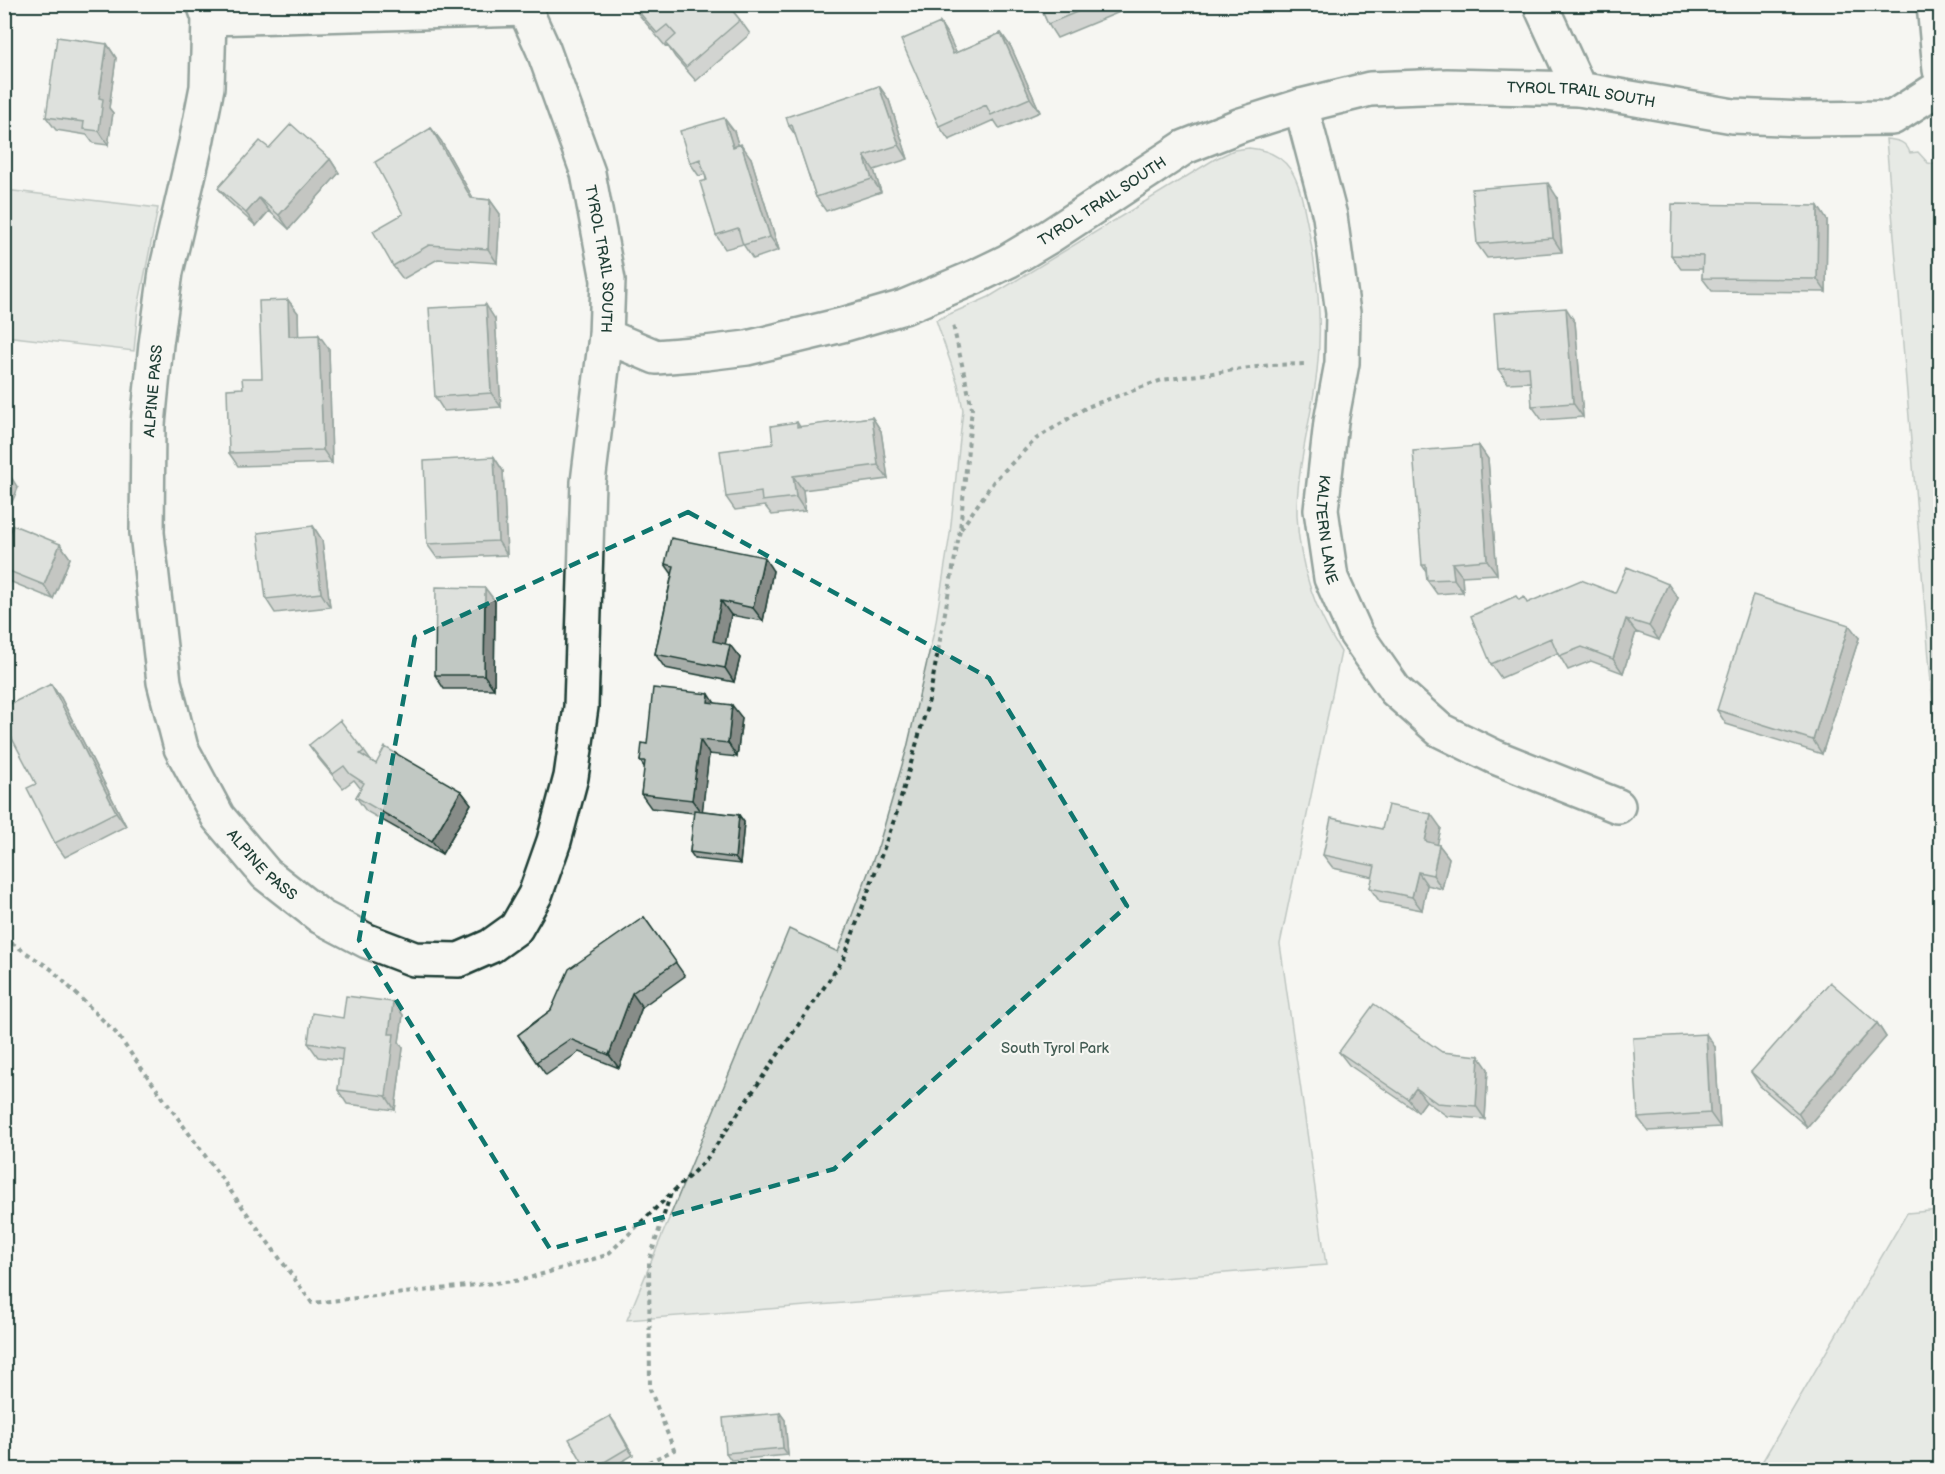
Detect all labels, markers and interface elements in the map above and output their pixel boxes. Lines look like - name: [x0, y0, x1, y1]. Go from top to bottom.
- street label: TYROL TRAIL SOUTH: [1507, 78, 1657, 112]
- street label: TYROL TRAIL SOUTH: [1035, 153, 1170, 251]
- street label: TYROL TRAIL SOUTH: [580, 183, 617, 333]
- street label: ALPINE PASS: [140, 344, 167, 438]
- street label: KALTERN LANE: [1311, 474, 1342, 588]
- street label: ALPINE PASS: [222, 825, 301, 905]
- park label: South Tyrol Park: [1001, 1039, 1110, 1058]

